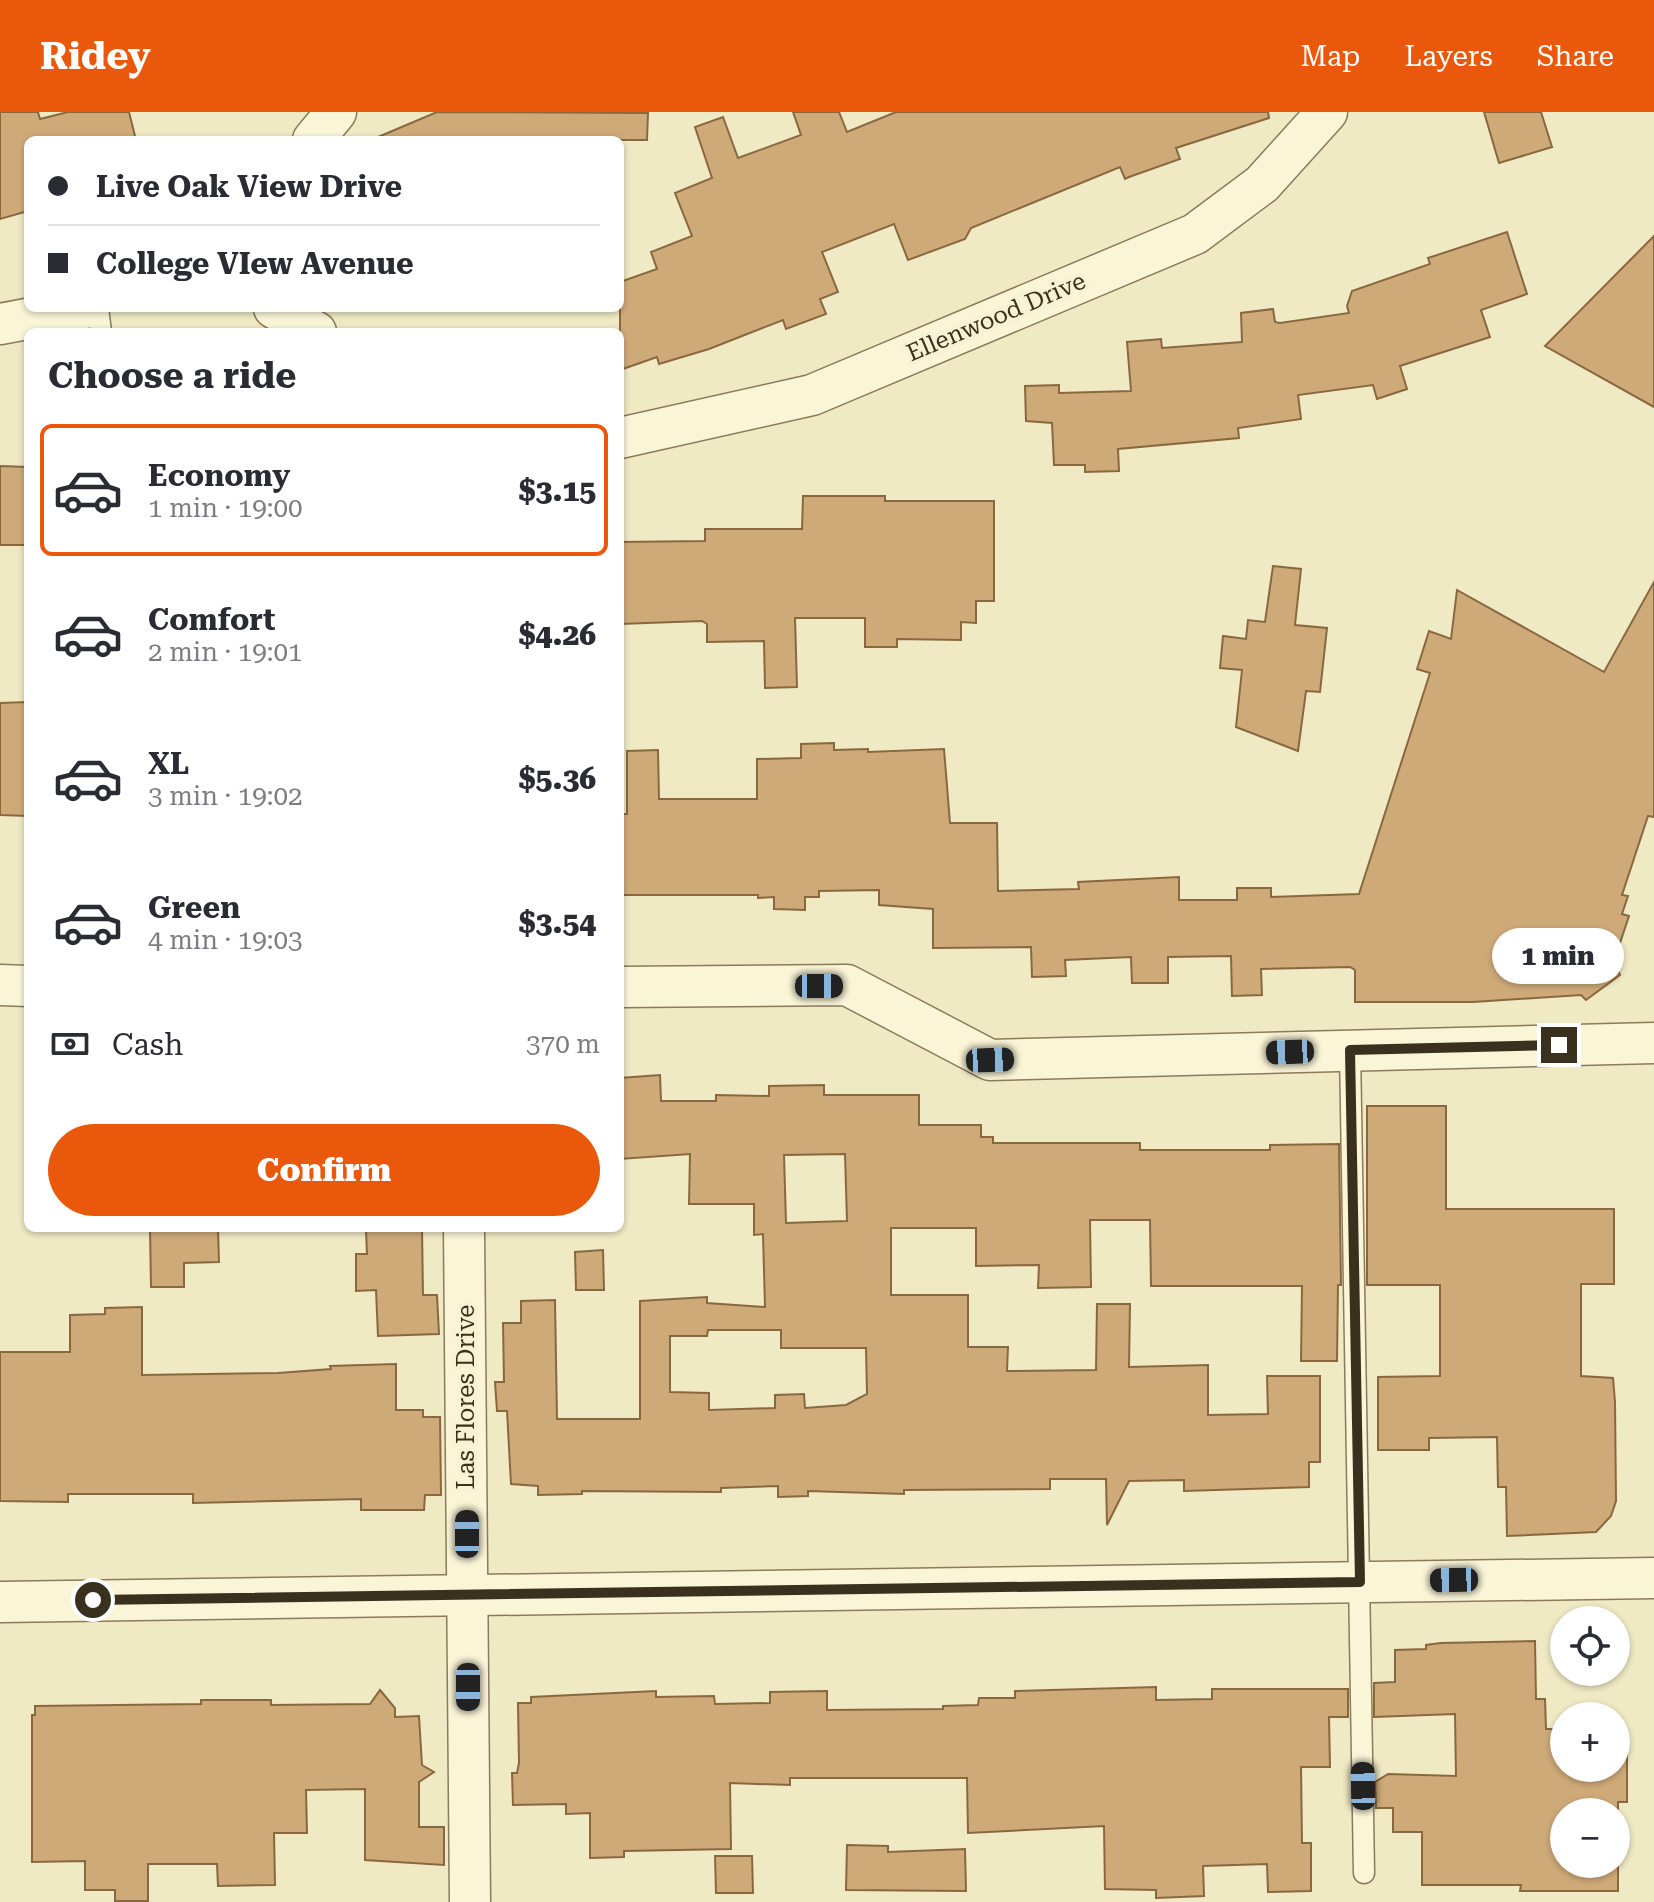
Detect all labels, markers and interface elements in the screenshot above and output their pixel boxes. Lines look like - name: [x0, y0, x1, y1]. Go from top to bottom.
- text: Ridey: [40, 34, 151, 78]
- text: Map: [1301, 40, 1360, 73]
- text: Layers: [1404, 40, 1493, 73]
- text: Share: [1537, 40, 1614, 73]
- text: Live Oak View Drive: [96, 169, 402, 204]
- text: College VIew Avenue: [96, 246, 414, 281]
- street label: Ellenwood Drive: [902, 267, 1090, 367]
- text: Choose a ride: [48, 355, 296, 397]
- icon: car: [52, 454, 124, 526]
- text: Economy: [148, 458, 290, 493]
- text: $3.15: [519, 473, 596, 508]
- text: 1 min · 19:00: [148, 493, 303, 523]
- icon: car: [52, 598, 124, 670]
- text: Comfort: [148, 602, 275, 637]
- text: $4.26: [519, 617, 596, 652]
- text: 2 min · 19:01: [148, 637, 303, 667]
- icon: car: [52, 742, 124, 814]
- text: XL: [148, 746, 189, 781]
- text: $5.36: [519, 761, 596, 796]
- text: 3 min · 19:02: [148, 781, 303, 811]
- icon: car: [52, 886, 124, 958]
- text: Green: [148, 890, 240, 925]
- text: $3.54: [519, 905, 596, 940]
- text: 4 min · 19:03: [148, 925, 303, 955]
- callout: 1 min: [1493, 929, 1625, 985]
- text: 1 min: [1521, 941, 1595, 971]
- car: [795, 974, 843, 998]
- icon: cash: [48, 1022, 92, 1066]
- text: Cash: [112, 1027, 183, 1062]
- route end: [1541, 1027, 1577, 1063]
- text: 370 m: [526, 1029, 600, 1059]
- car: [1266, 1039, 1314, 1065]
- car: [966, 1047, 1014, 1073]
- button: Confirm: [48, 1124, 600, 1216]
- street label: Las Flores Drive: [452, 1304, 480, 1490]
- car: [455, 1510, 479, 1558]
- car: [1430, 1568, 1478, 1592]
- route start: [75, 1582, 111, 1618]
- map controls: [1550, 1606, 1630, 1878]
- button: locate: [1550, 1606, 1630, 1686]
- car: [456, 1663, 480, 1711]
- button: +: [1550, 1702, 1630, 1782]
- car: [1351, 1762, 1375, 1810]
- button: −: [1550, 1798, 1630, 1878]

